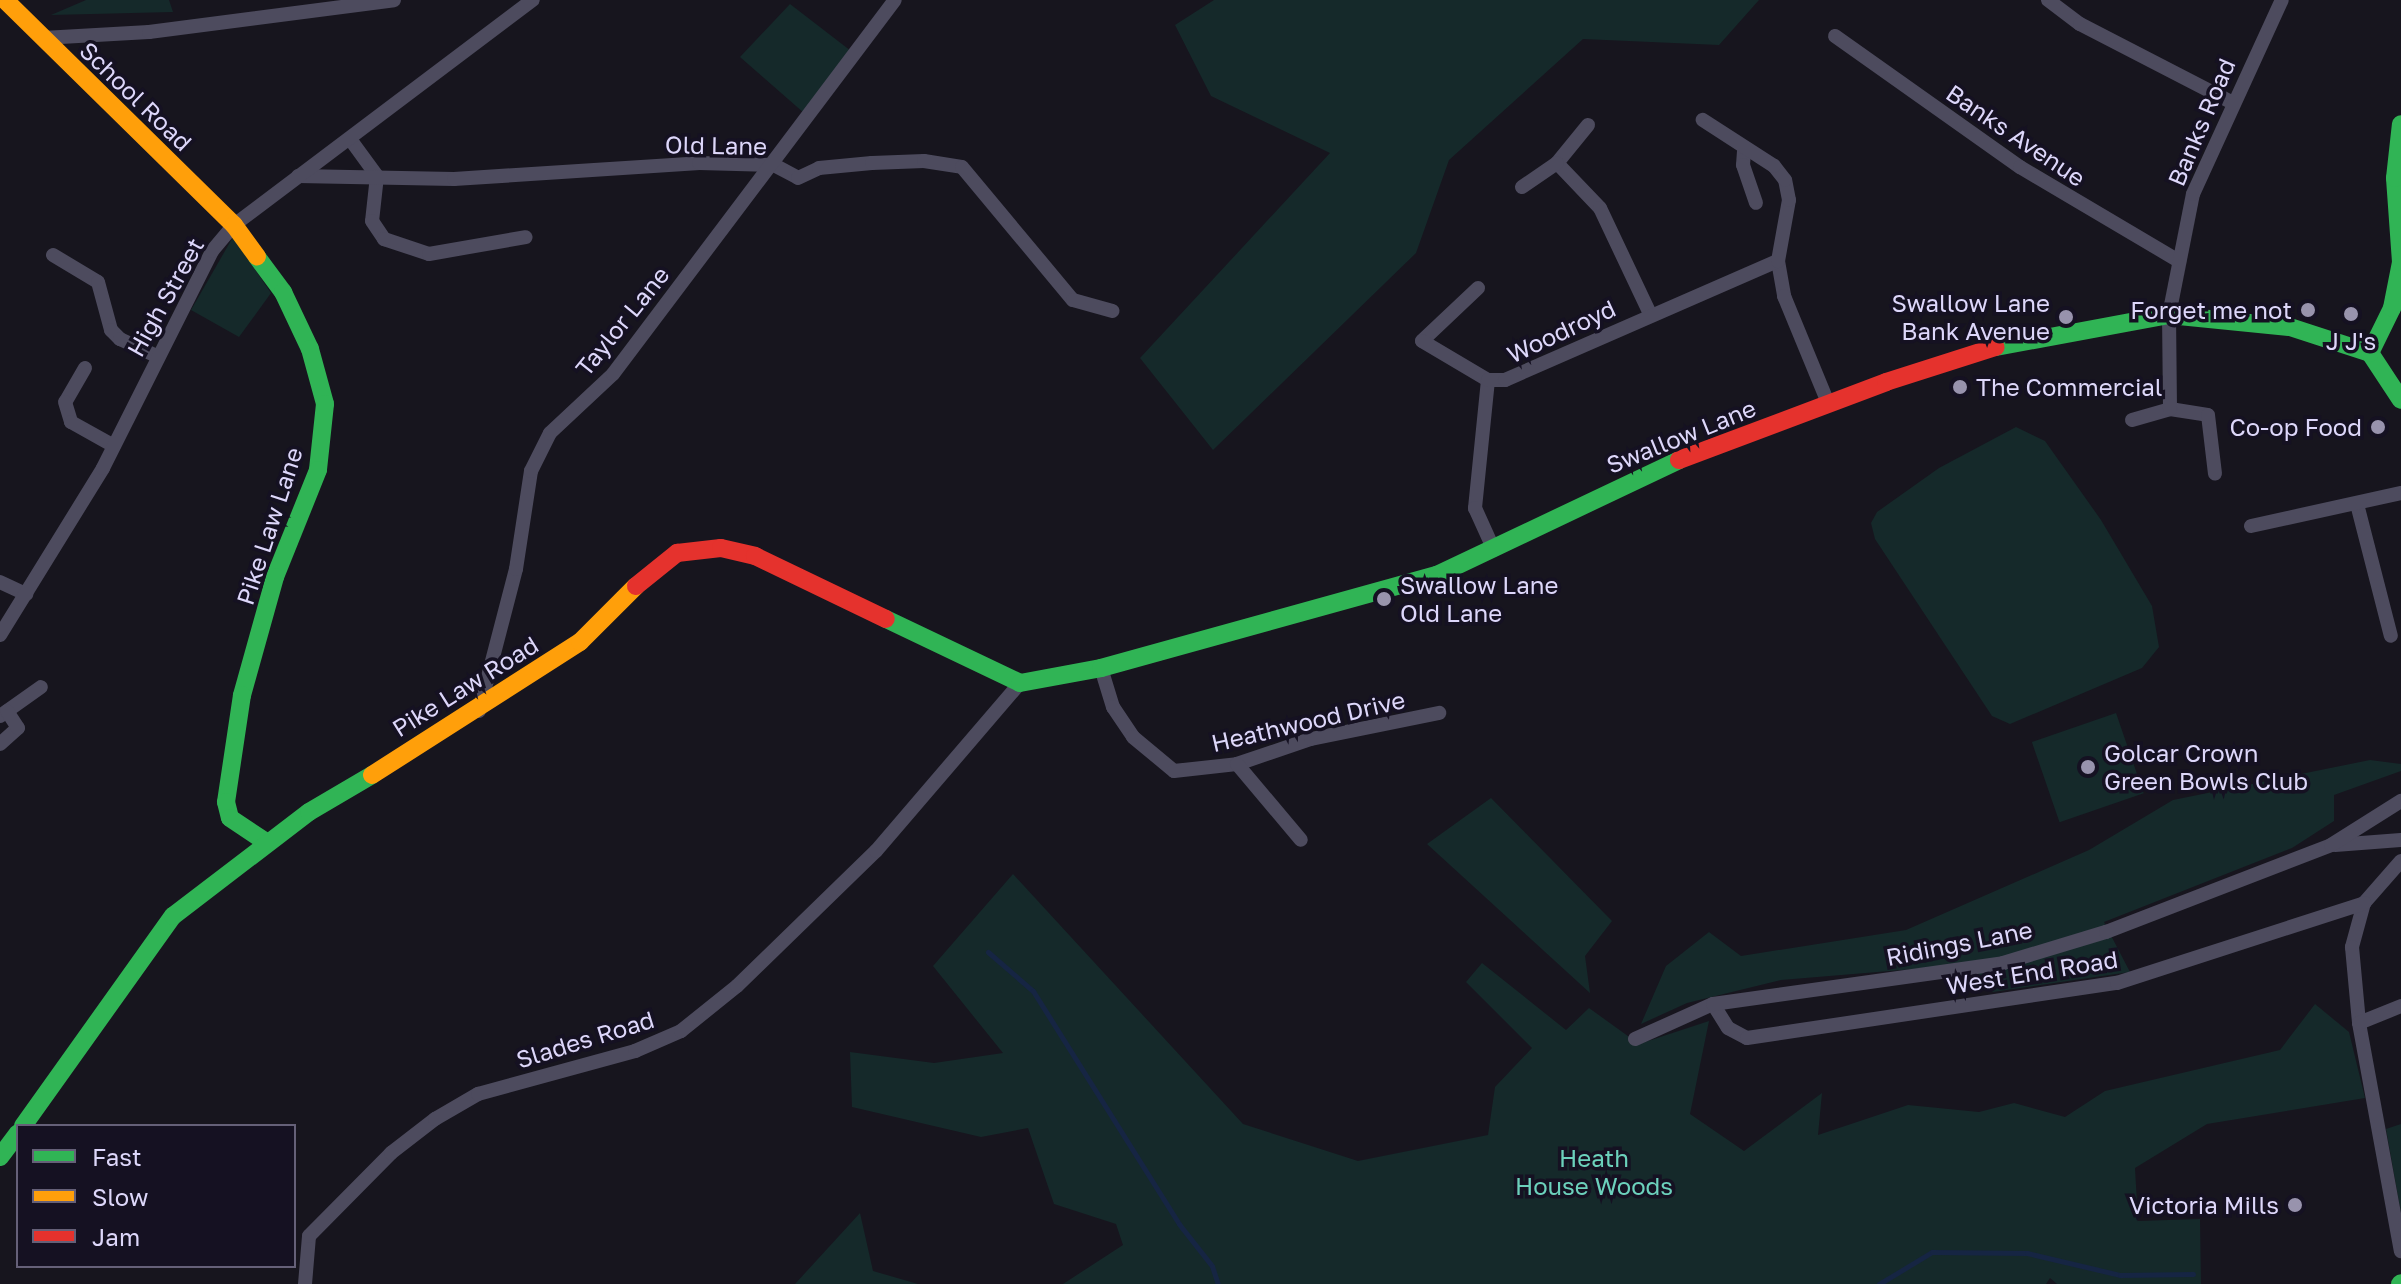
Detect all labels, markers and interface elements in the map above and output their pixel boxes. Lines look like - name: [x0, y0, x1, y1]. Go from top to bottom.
- street label: School Road: [74, 35, 198, 157]
- street label: Banks Road: [2161, 54, 2241, 190]
- street label: Banks Avenue: [1941, 78, 2091, 192]
- street label: Old Lane: [665, 130, 767, 160]
- street label: High Street: [121, 233, 209, 361]
- street label: Taylor Lane: [569, 260, 675, 382]
- place label: Swallow Lane Bank Avenue: [1891, 289, 2050, 345]
- street label: Woodroyd: [1502, 293, 1620, 369]
- place label: Forget me not: [2130, 296, 2292, 324]
- marker: Forget me not: [2299, 301, 2317, 319]
- marker: J J's: [2342, 305, 2360, 323]
- marker: Swallow Lane Bank Avenue: [2057, 308, 2075, 326]
- place label: J J's: [2326, 327, 2376, 355]
- place label: The Commercial: [1976, 373, 2163, 401]
- marker: The Commercial: [1951, 378, 1969, 396]
- street label: Swallow Lane: [1602, 393, 1760, 479]
- place label: Co-op Food: [2229, 413, 2362, 441]
- marker: Co-op Food: [2369, 418, 2387, 436]
- street label: Pike Law Lane: [230, 444, 308, 608]
- place label: Swallow Lane Old Lane: [1400, 571, 1559, 627]
- marker: Swallow Lane Old Lane: [1375, 590, 1393, 608]
- street label: Pike Law Road: [387, 630, 543, 742]
- street label: Heathwood Drive: [1208, 685, 1408, 757]
- place label: Golcar Crown Green Bowls Club: [2104, 739, 2308, 795]
- marker: Golcar Crown Green Bowls Club: [2079, 758, 2097, 776]
- street label: Ridings Lane: [1883, 915, 2035, 971]
- street label: West End Road: [1944, 944, 2120, 1000]
- street label: Slades Road: [513, 1004, 657, 1074]
- legend: [16, 1124, 296, 1268]
- text: Fast: [92, 1142, 142, 1171]
- park label: Heath House Woods: [1515, 1144, 1673, 1200]
- text: Slow: [92, 1182, 148, 1211]
- place label: Victoria Mills: [2129, 1191, 2279, 1219]
- marker: Victoria Mills: [2286, 1196, 2304, 1214]
- text: Jam: [92, 1222, 140, 1251]

